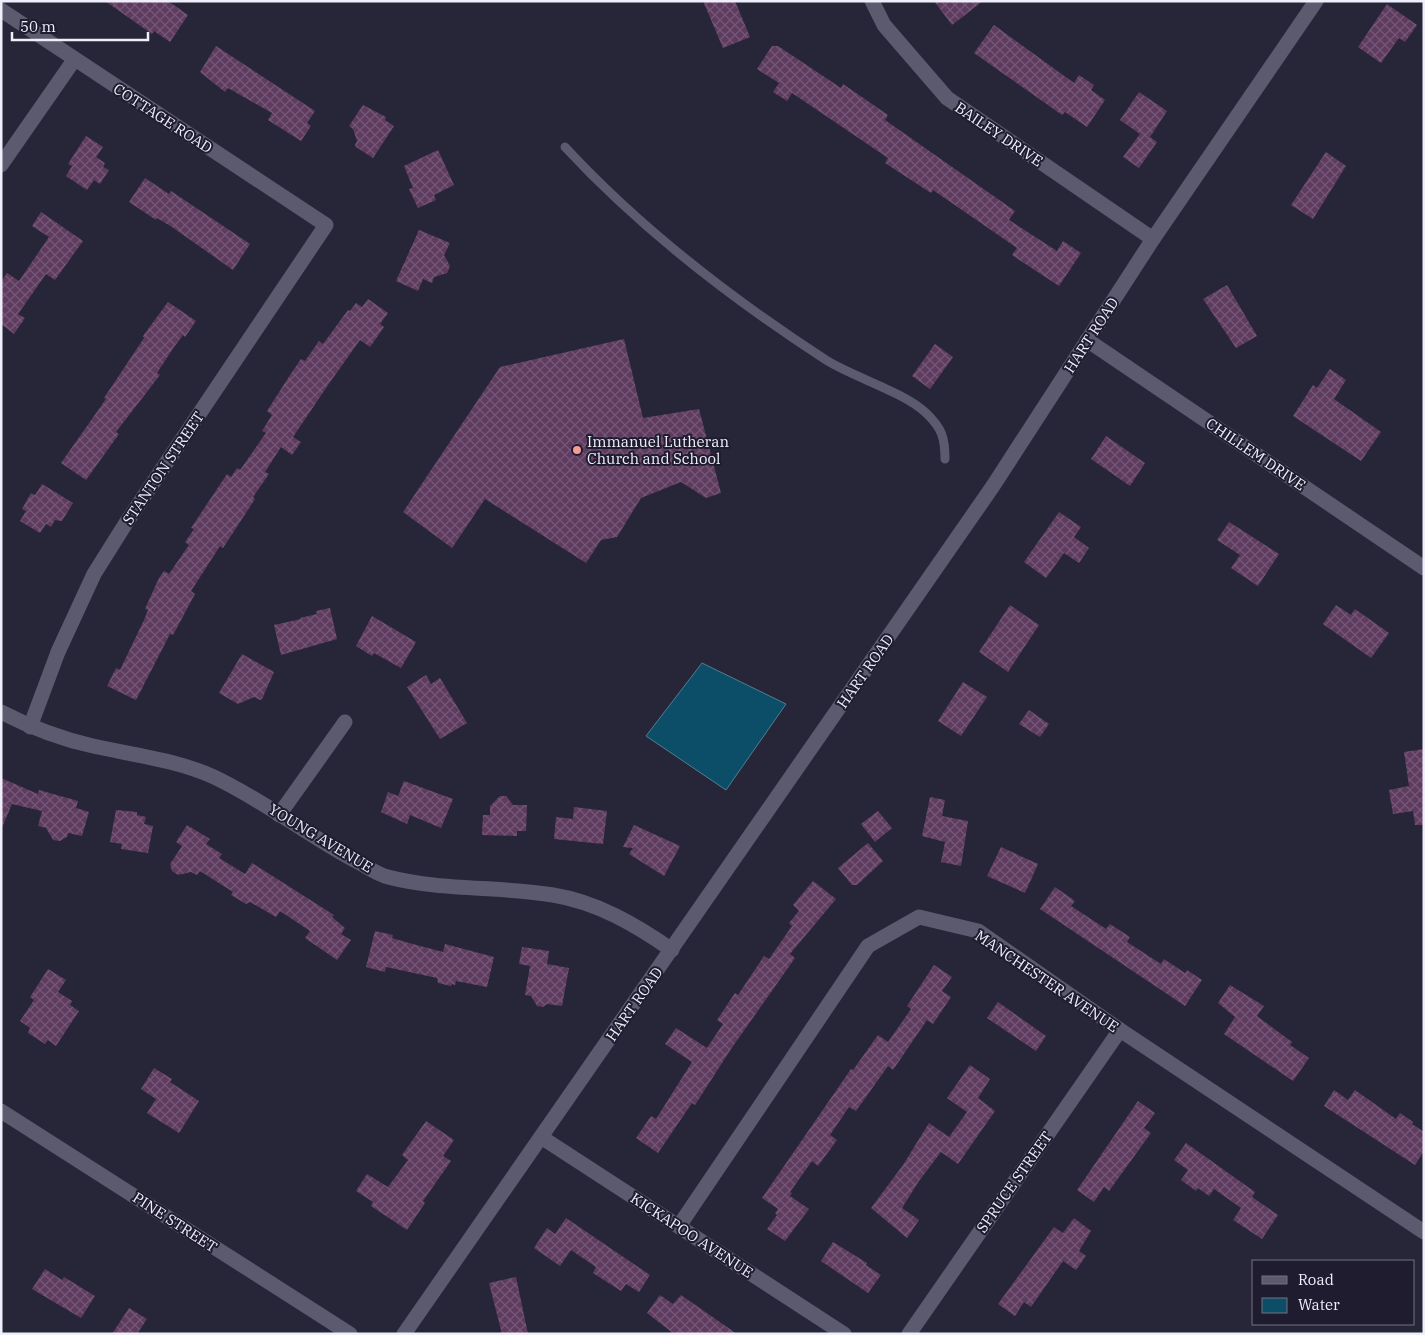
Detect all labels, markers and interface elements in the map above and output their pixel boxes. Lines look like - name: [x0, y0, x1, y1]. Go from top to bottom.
- scale bar: [12, 10, 149, 42]
- text: 50 m: [20, 17, 56, 36]
- street label: COTTAGE ROAD: [110, 79, 216, 157]
- street label: BAILEY DRIVE: [951, 98, 1047, 170]
- street label: HART ROAD: [1060, 294, 1122, 376]
- street label: STANTON STREET: [118, 408, 208, 528]
- street label: CHILLEM DRIVE: [1203, 414, 1309, 494]
- place label: Immanuel Lutheran Church and School: [587, 432, 729, 468]
- marker: Immanuel Lutheran Church and School: [571, 444, 583, 456]
- street label: HART ROAD: [832, 630, 898, 712]
- street label: YOUNG AVENUE: [265, 799, 377, 877]
- street label: MANCHESTER AVENUE: [972, 926, 1122, 1036]
- street label: HART ROAD: [601, 963, 667, 1045]
- street label: SPRUCE STREET: [972, 1127, 1056, 1236]
- street label: PINE STREET: [129, 1188, 221, 1256]
- street label: KICKAPOO AVENUE: [627, 1188, 757, 1282]
- legend: [1252, 1260, 1415, 1325]
- text: Road: [1298, 1270, 1334, 1289]
- text: Water: [1298, 1295, 1340, 1314]

